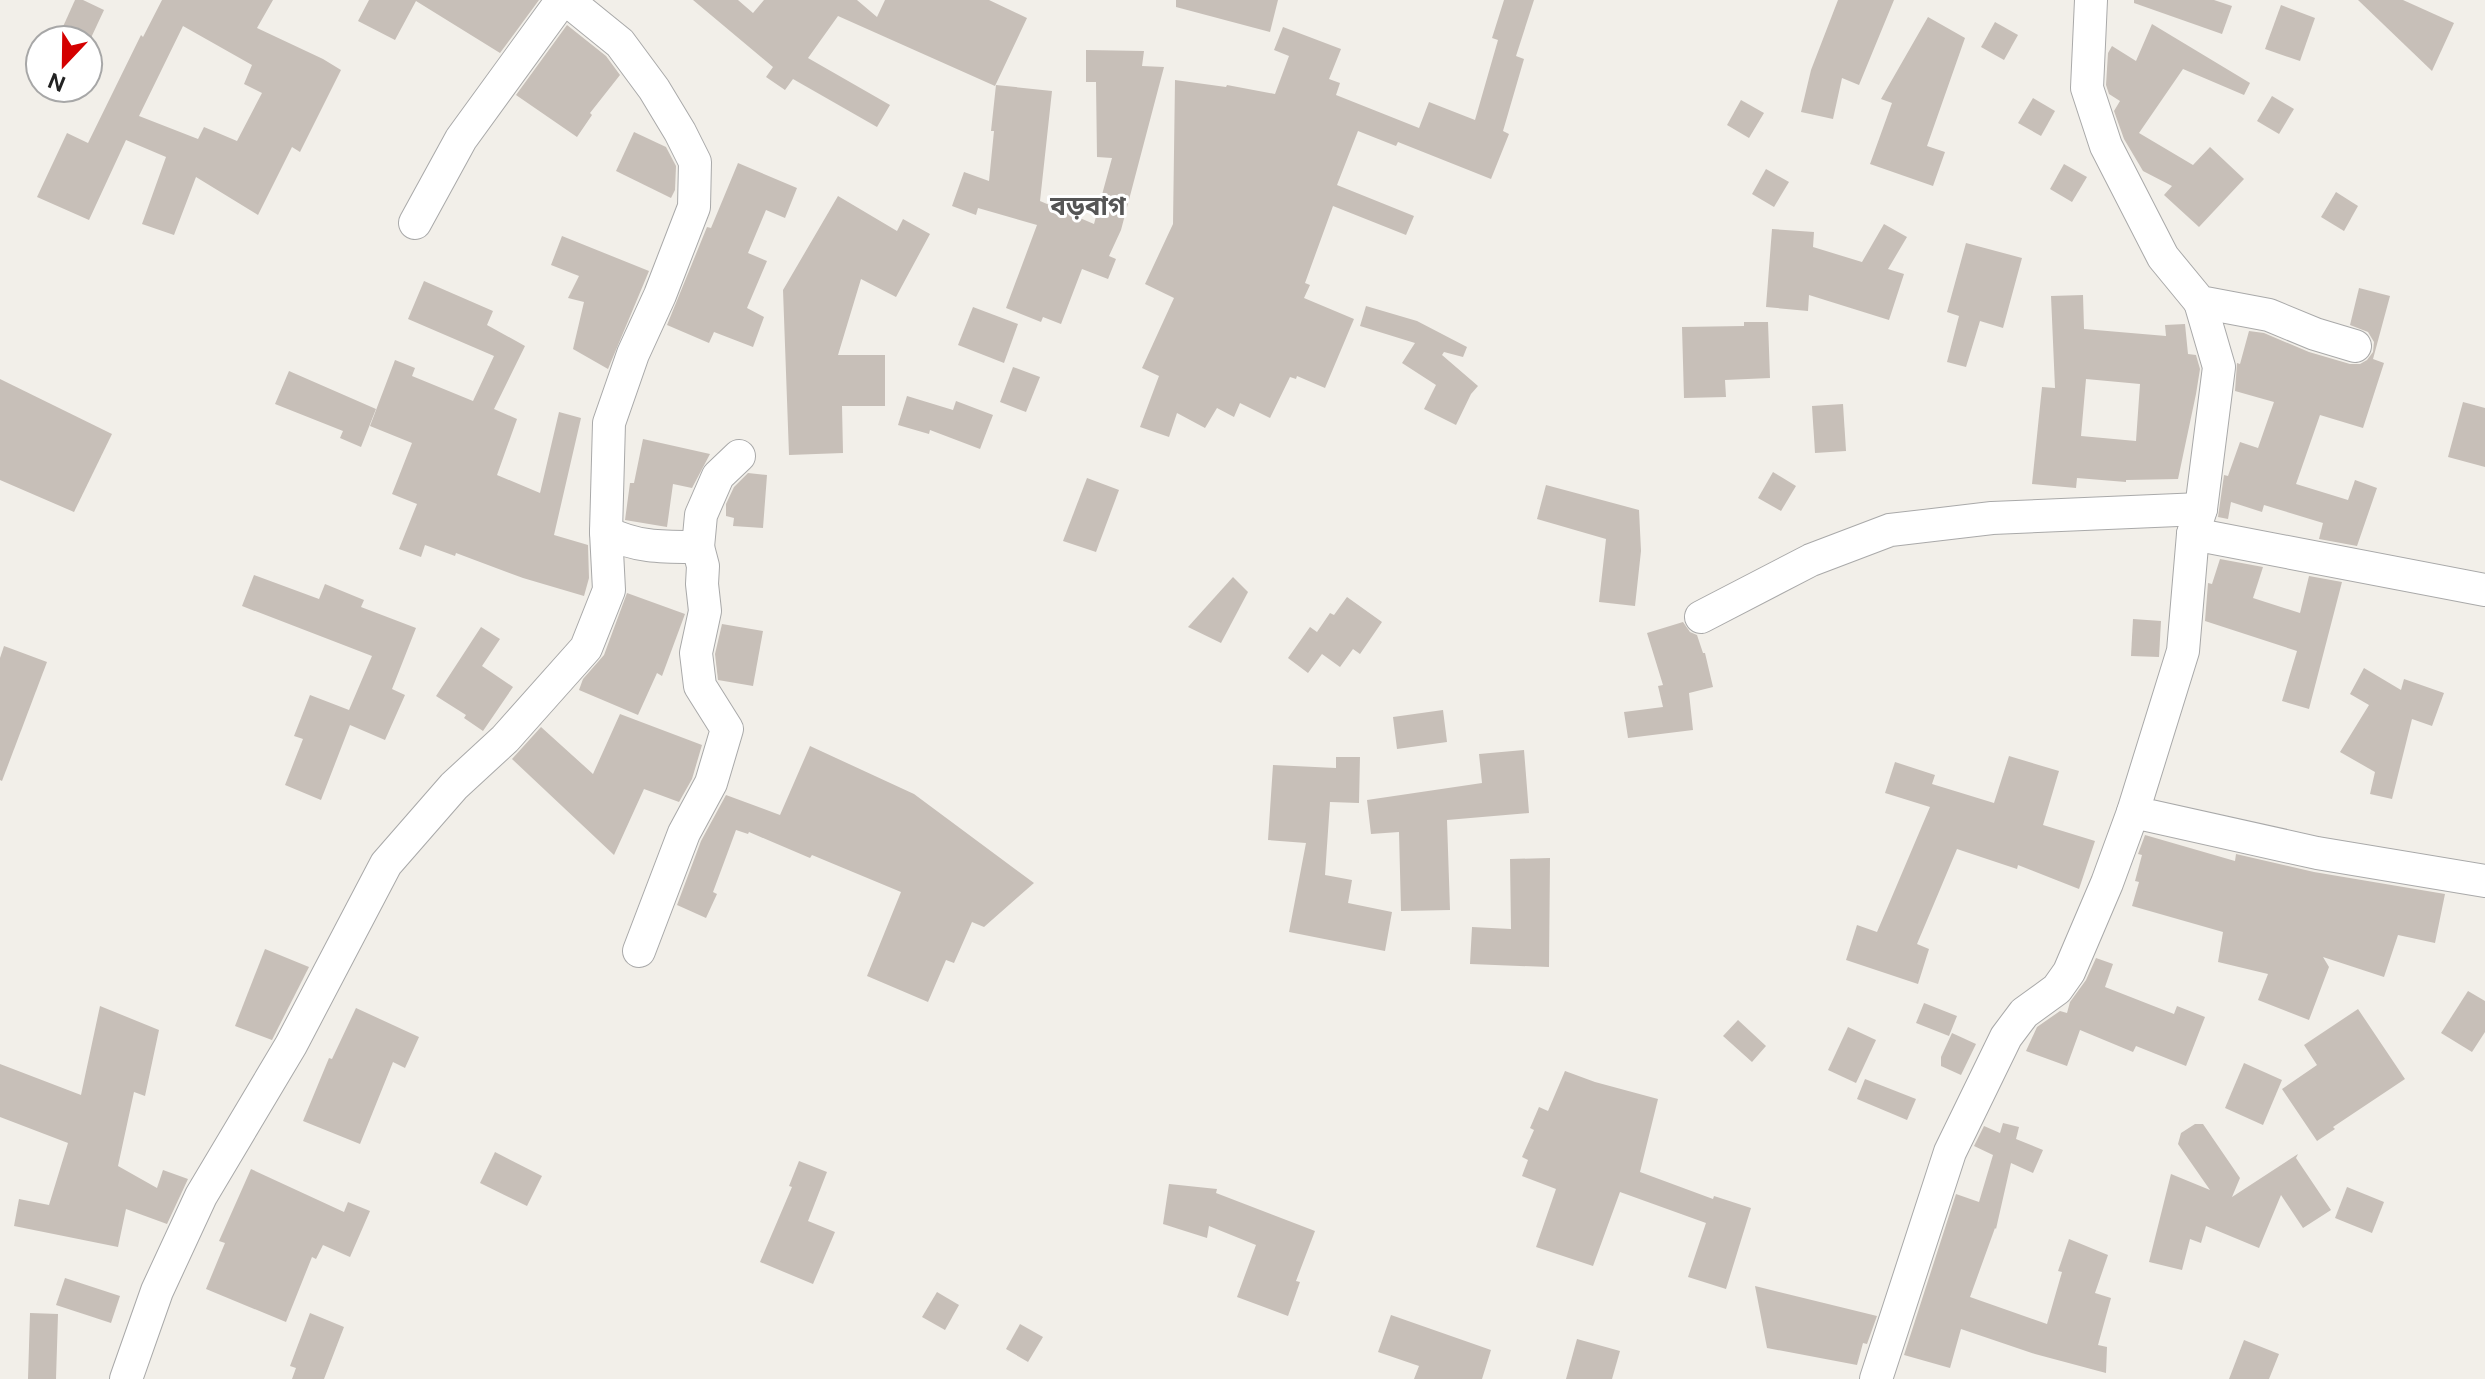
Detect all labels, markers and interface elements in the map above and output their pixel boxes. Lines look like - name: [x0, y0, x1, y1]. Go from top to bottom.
- north arrow: [24, 24, 104, 104]
- text: N: [44, 66, 70, 99]
- district label: বড়বাগ: [1049, 189, 1127, 223]

